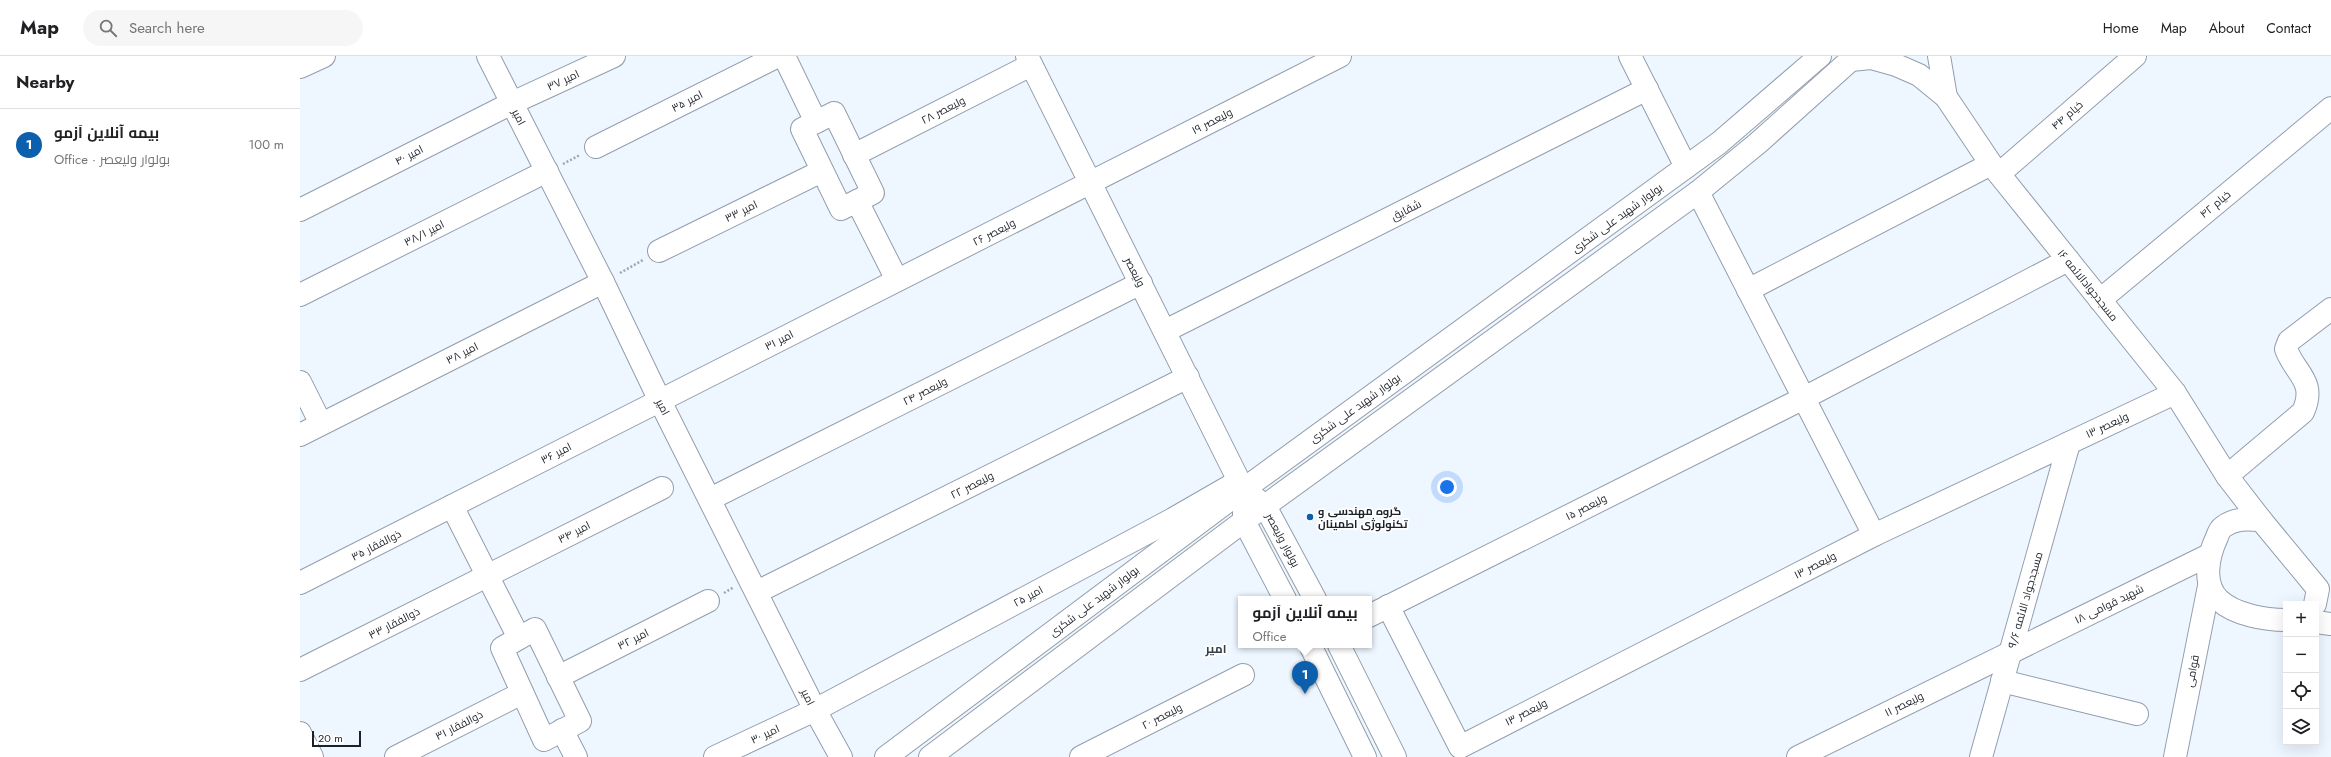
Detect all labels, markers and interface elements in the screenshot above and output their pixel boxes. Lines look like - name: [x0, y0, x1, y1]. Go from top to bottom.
- search box: [83, 10, 363, 46]
- text: Map: [20, 14, 59, 41]
- icon: search: [97, 17, 119, 39]
- text: Search here: [129, 17, 205, 39]
- text: Home: [2103, 18, 2139, 38]
- text: Map: [2161, 18, 2187, 38]
- text: About: [2209, 18, 2244, 38]
- text: Contact: [2266, 18, 2311, 38]
- street label: امیر ۳۷: [544, 66, 582, 94]
- text: Nearby: [16, 70, 74, 94]
- street label: امیر ۳۵: [669, 86, 705, 116]
- street label: ولیعصر ۲۸: [918, 92, 968, 128]
- street label: خیام ۴۴: [2048, 97, 2086, 133]
- street label: ولیعصر ۱۹: [1189, 104, 1235, 138]
- street label: امیر: [508, 105, 530, 128]
- text: بیمه آنلاین اَزمو: [54, 122, 159, 144]
- text: 1: [26, 135, 32, 154]
- text: 100 m: [249, 135, 284, 154]
- street label: امیر ۴۰: [392, 141, 426, 169]
- text: Office · بولوار ولیعصر: [54, 150, 170, 169]
- street label: بولوار شهید علی شکری: [1568, 179, 1666, 257]
- street label: خیام ۴۲: [2196, 186, 2234, 222]
- street label: امیر ۳۳: [722, 196, 760, 226]
- street label: شقایق: [1388, 196, 1424, 224]
- street label: ولیعصر ۲۶: [970, 214, 1018, 250]
- street label: امیر ۳۸/۱: [401, 216, 447, 250]
- street label: مسجدجوادالائمه ۱۶: [2054, 246, 2122, 324]
- street label: ولیعصر: [1120, 253, 1149, 290]
- street label: امیر ۳۱: [762, 326, 796, 354]
- street label: امیر ۳۸: [443, 338, 481, 368]
- street label: بولوار شهید علی شکری: [1306, 369, 1404, 447]
- street label: ولیعصر ۲۴: [900, 373, 950, 409]
- street label: امیر: [652, 395, 674, 418]
- street label: ولیعصر ۱۳: [2083, 408, 2131, 442]
- street label: امیر ۳۶: [538, 438, 574, 468]
- street label: ولیعصر ۲۲: [948, 467, 996, 503]
- your location: [1437, 477, 1457, 497]
- street label: ولیعصر ۱۵: [1563, 490, 1609, 524]
- place label: گروه مهندسی و تکنولوژی اطمینان: [1318, 503, 1408, 532]
- street label: بولوار ولیعصر: [1262, 509, 1304, 570]
- marker: گروه مهندسی و تکنولوژی اطمینان: [1305, 512, 1315, 522]
- street label: امیر ۳۴: [555, 517, 593, 547]
- street label: ذوالفقار ۳۵: [348, 526, 404, 564]
- street label: ولیعصر ۱۳: [1791, 547, 1839, 583]
- street label: مسجدجواد الائمه ۹/۶: [2004, 550, 2046, 650]
- street label: بولوار شهید علی شکری: [1046, 562, 1142, 640]
- street label: شهید قوامی ۱۸: [2072, 580, 2146, 628]
- street label: امیر ۲۵: [1010, 582, 1046, 610]
- popup: [1238, 596, 1372, 648]
- map controls: [2283, 601, 2319, 745]
- button: +: [2283, 601, 2319, 637]
- text: بیمه آنلاین اَزمو: [1252, 602, 1358, 624]
- street label: ذوالفقار ۳۳: [366, 603, 422, 643]
- street label: امیر ۳۲: [615, 624, 651, 654]
- text: Office: [1252, 627, 1286, 646]
- button: −: [2283, 637, 2319, 673]
- district label: امیر: [1204, 640, 1227, 658]
- street label: قوامی: [2181, 653, 2203, 689]
- pin: 1: [1292, 661, 1318, 694]
- button: locate: [2283, 673, 2319, 709]
- street label: امیر: [797, 685, 819, 708]
- street label: ولیعصر ۱۱: [1882, 688, 1926, 720]
- street label: ولیعصر ۱۳: [1502, 694, 1550, 730]
- street label: ولیعصر ۲۰: [1139, 699, 1185, 733]
- street label: ذوالفقار ۳۱: [432, 706, 486, 744]
- button: layers: [2283, 709, 2319, 745]
- street label: امیر ۳۰: [748, 720, 782, 748]
- scale bar: [312, 729, 361, 748]
- text: 20 m: [318, 730, 343, 746]

